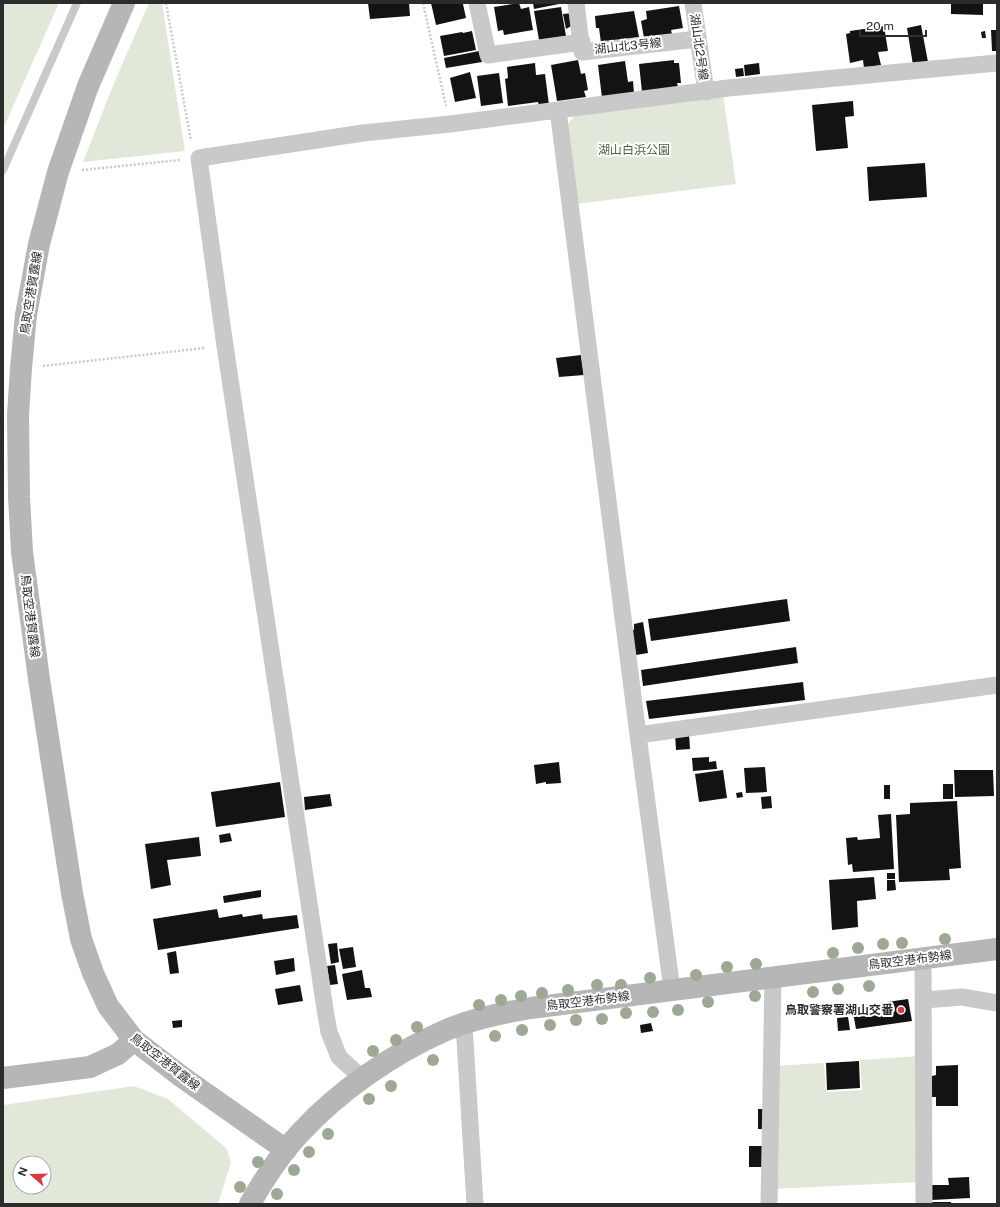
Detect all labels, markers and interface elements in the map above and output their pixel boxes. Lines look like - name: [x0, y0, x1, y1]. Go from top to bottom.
- scale bar: [860, 12, 926, 38]
- street label: 湖山北2号線: [687, 13, 711, 81]
- text: 20 m: [866, 19, 894, 33]
- street label: 湖山北3号線: [594, 36, 662, 56]
- park label: 湖山白浜公園: [598, 143, 670, 157]
- street label: 鳥取空港賀露線: [18, 250, 44, 336]
- street label: 鳥取空港賀露線: [18, 573, 42, 659]
- street label: 鳥取空港布勢線: [867, 948, 953, 972]
- street label: 鳥取空港布勢線: [545, 989, 631, 1013]
- place label: 鳥取警察署湖山交番: [785, 1003, 894, 1017]
- marker: 鳥取警察署湖山交番: [896, 1005, 906, 1015]
- street label: 鳥取空港賀露線: [128, 1031, 202, 1093]
- north arrow: [12, 1155, 52, 1195]
- text: N: [15, 1165, 30, 1178]

